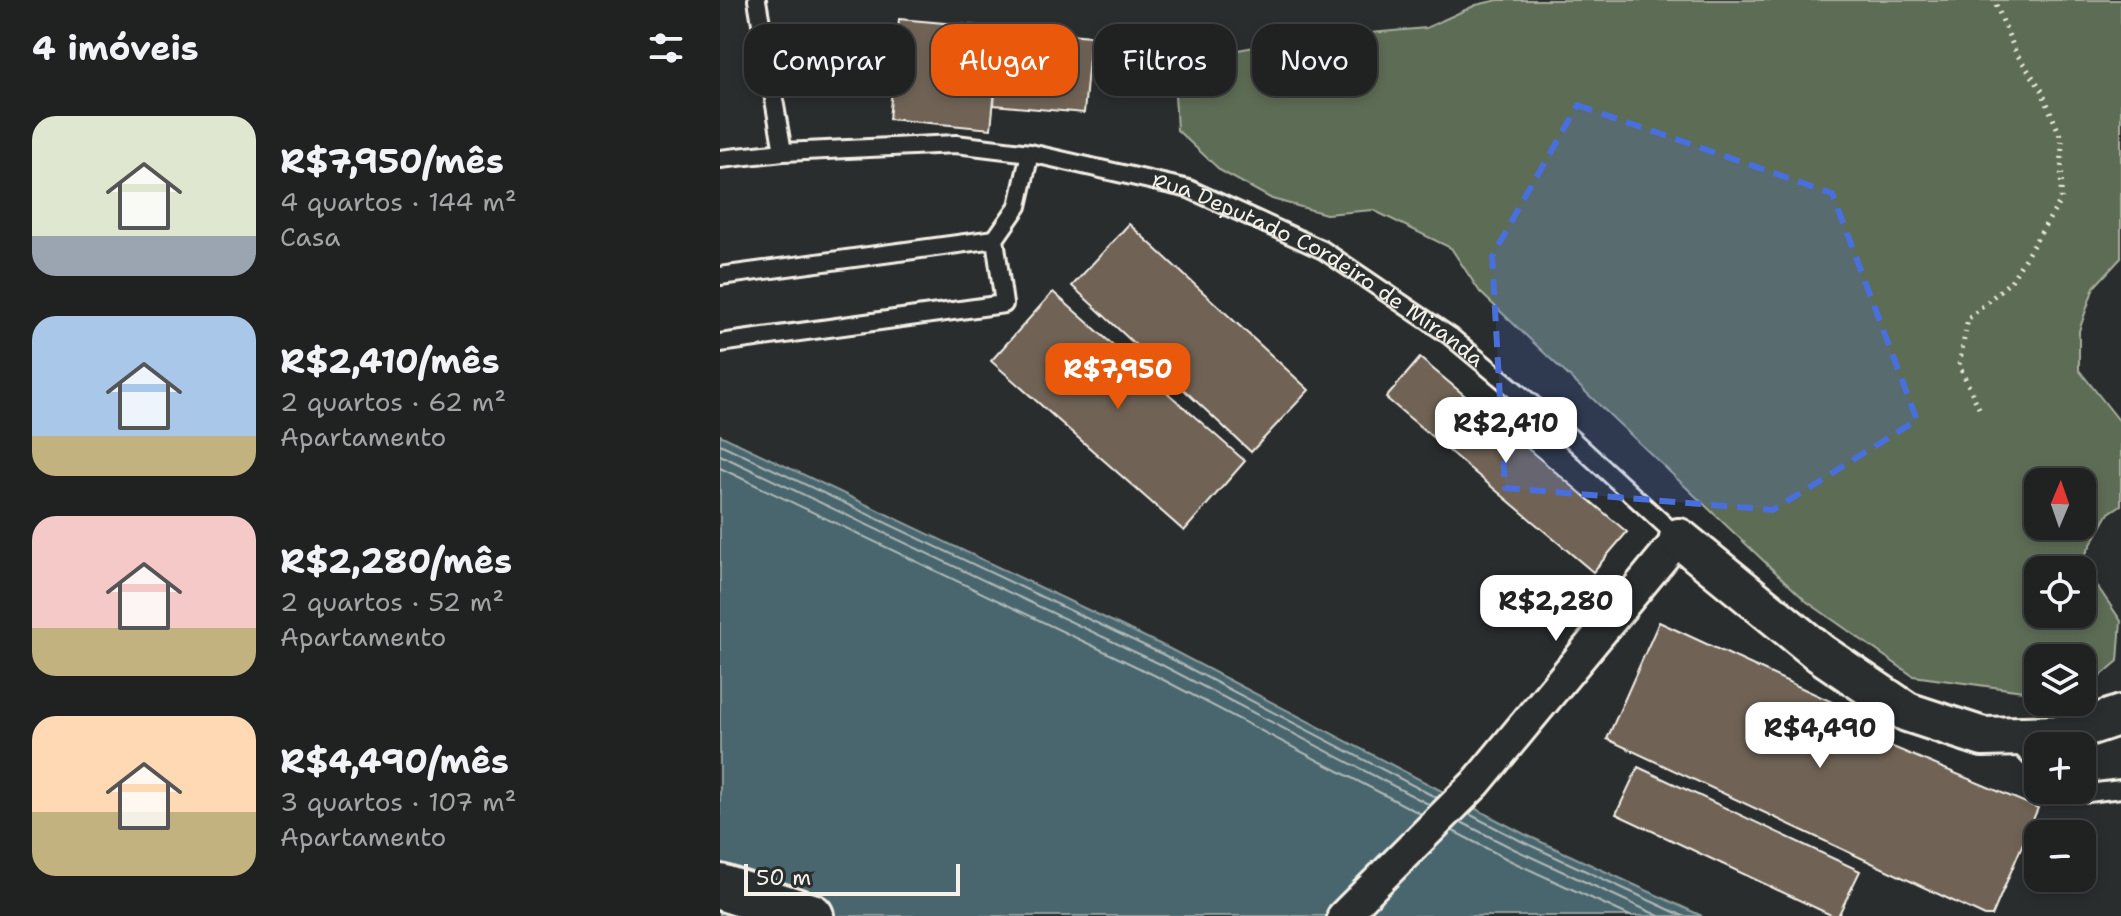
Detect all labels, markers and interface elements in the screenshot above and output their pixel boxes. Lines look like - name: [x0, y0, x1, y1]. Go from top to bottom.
- chip: Comprar: [744, 24, 915, 96]
- chip: Alugar: [931, 24, 1078, 96]
- chip: Filtros: [1094, 24, 1236, 96]
- chip: Novo: [1252, 24, 1377, 96]
- text: 4 imóveis: [32, 25, 199, 71]
- icon: filters: [644, 26, 688, 70]
- text: R$7,950/mês: [280, 138, 504, 184]
- icon: home: [96, 148, 192, 244]
- street label: Rua Deputado Cordeiro de Miranda: [1149, 167, 1490, 374]
- text: 4 quartos · 144 m²: [280, 184, 517, 219]
- text: Casa: [280, 219, 340, 254]
- text: R$2,410/mês: [280, 338, 500, 384]
- pin: R$7,950: [1044, 343, 1192, 411]
- icon: home: [96, 348, 192, 444]
- text: R$7,950: [1063, 351, 1173, 386]
- text: 2 quartos · 62 m²: [280, 384, 506, 419]
- pin: R$2,410: [1432, 397, 1580, 465]
- text: R$2,410: [1453, 405, 1559, 440]
- text: Apartamento: [280, 419, 446, 454]
- north arrow: [2024, 468, 2096, 540]
- map controls: [2024, 468, 2096, 892]
- text: R$2,280/mês: [280, 538, 512, 584]
- icon: home: [96, 548, 192, 644]
- button: locate: [2024, 556, 2096, 628]
- pin: R$2,280: [1482, 575, 1630, 643]
- text: R$2,280: [1498, 583, 1614, 618]
- text: 2 quartos · 52 m²: [280, 584, 504, 619]
- text: Apartamento: [280, 619, 446, 654]
- button: layers: [2024, 644, 2096, 716]
- pin: R$4,490: [1746, 702, 1894, 770]
- text: R$4,490: [1763, 710, 1877, 745]
- button: +: [2024, 732, 2096, 804]
- text: R$4,490/mês: [280, 738, 509, 784]
- icon: home: [96, 748, 192, 844]
- text: 3 quartos · 107 m²: [280, 784, 517, 819]
- text: Apartamento: [280, 819, 446, 854]
- button: −: [2024, 820, 2096, 892]
- scale bar: [744, 860, 960, 896]
- text: 50 m: [756, 863, 811, 892]

